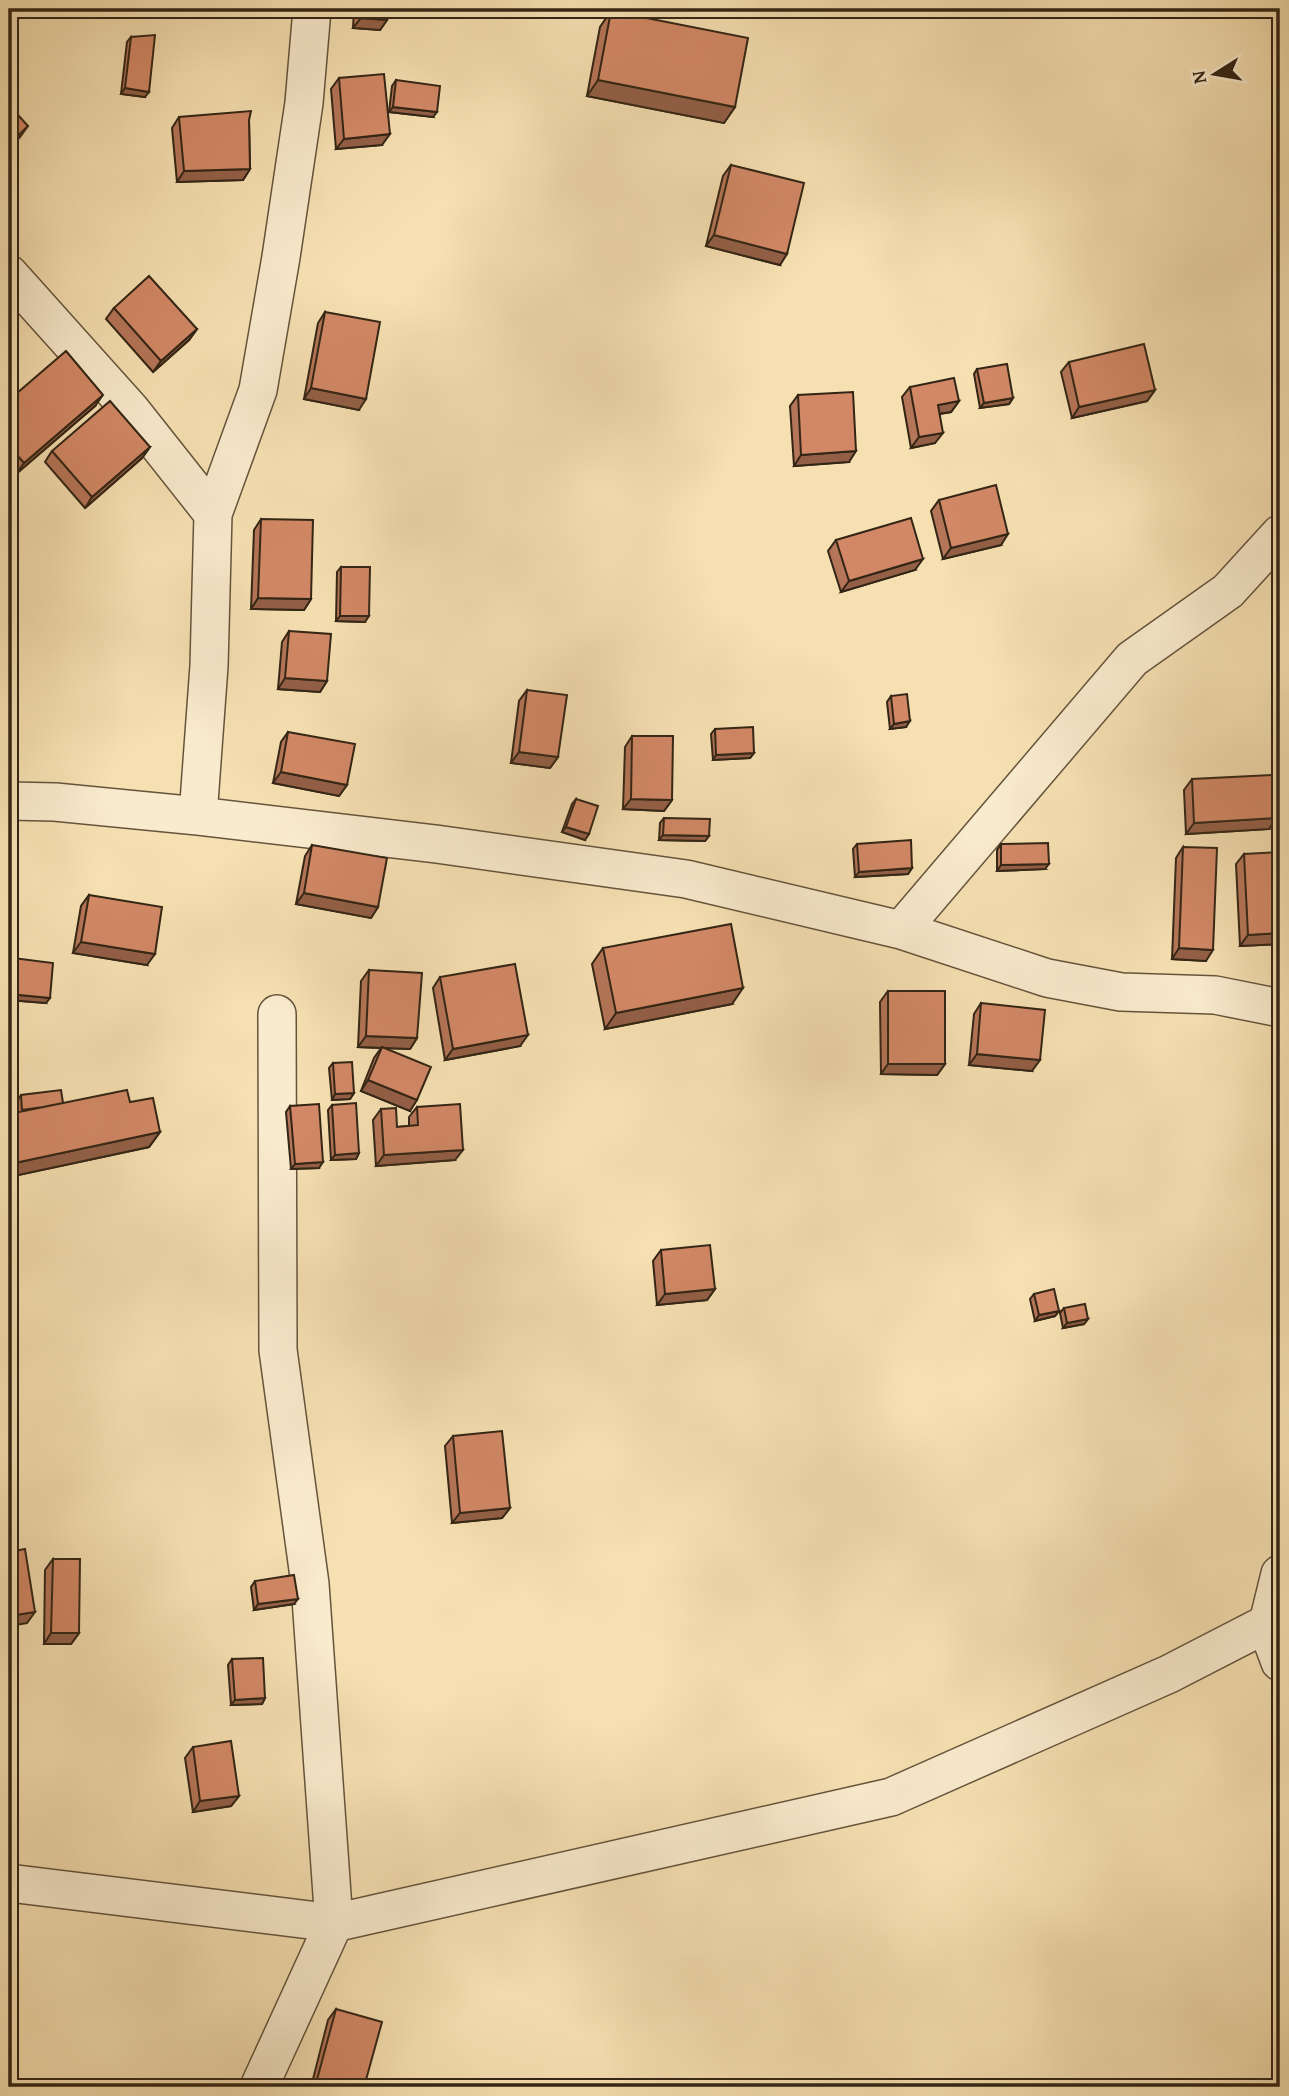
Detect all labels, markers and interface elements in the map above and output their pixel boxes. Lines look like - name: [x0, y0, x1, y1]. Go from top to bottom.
- north arrow: [1180, 38, 1250, 108]
- text: N: [1183, 68, 1213, 86]

